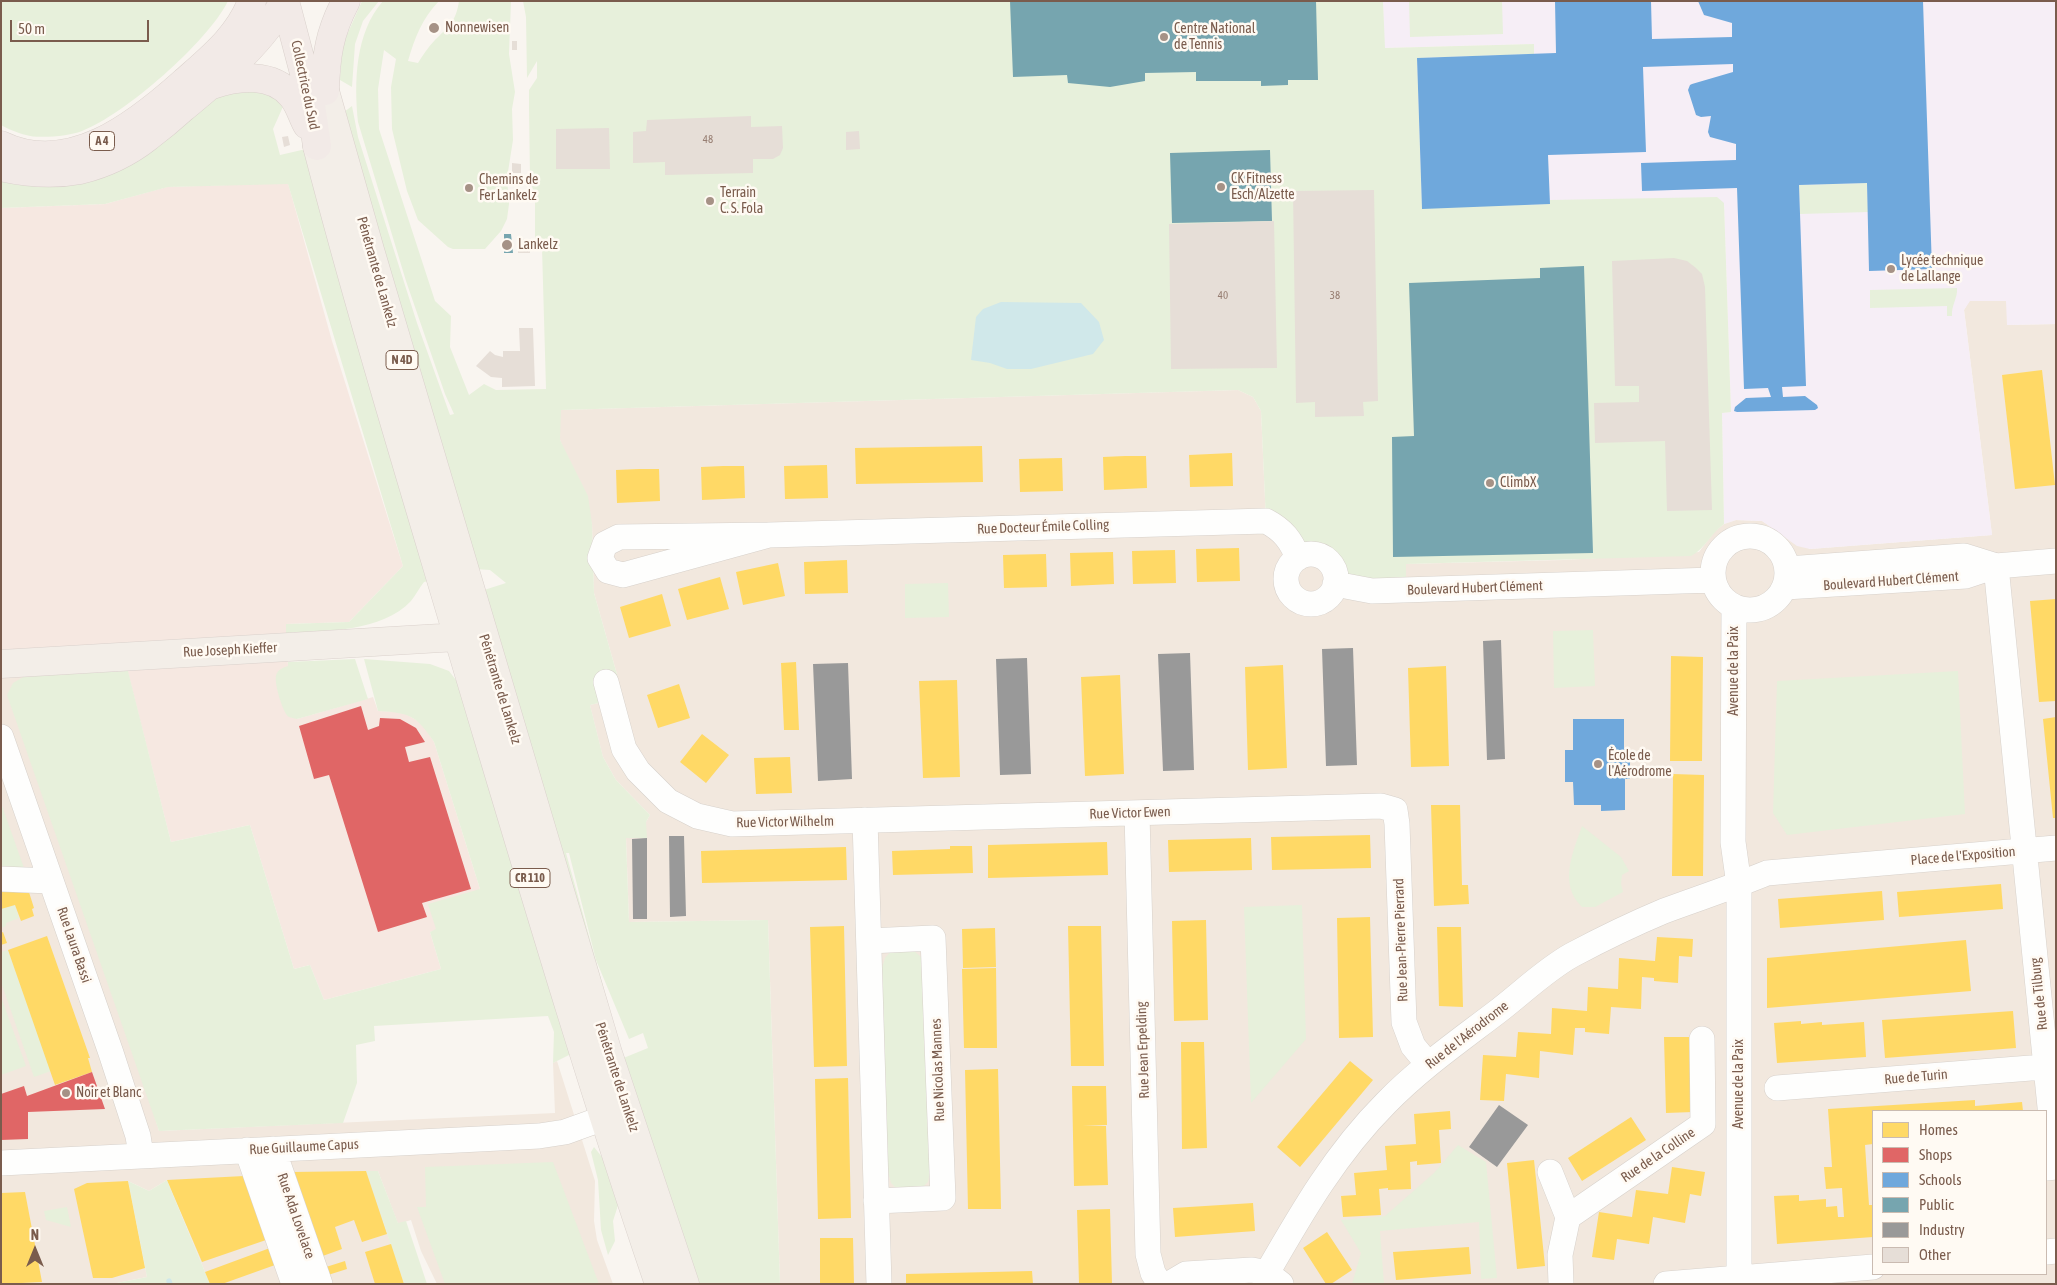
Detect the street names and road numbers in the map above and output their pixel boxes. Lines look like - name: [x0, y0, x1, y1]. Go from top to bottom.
- street label: Collectrice du Sud: [287, 39, 323, 131]
- road number: A 4: [90, 132, 114, 150]
- street label: Pénétrante de Lankelz: [353, 215, 401, 329]
- road number: N 4D: [386, 350, 418, 370]
- street label: Rue Docteur Émile Colling: [977, 516, 1109, 538]
- street label: Boulevard Hubert Clément: [1823, 568, 1959, 594]
- street label: Boulevard Hubert Clément: [1407, 577, 1543, 599]
- street label: Avenue de la Paix: [1726, 626, 1742, 716]
- street label: Pénétrante de Lankelz: [475, 632, 525, 746]
- street label: Rue Joseph Kieffer: [183, 639, 277, 661]
- street label: Rue Victor Ewen: [1089, 803, 1171, 823]
- street label: Rue Victor Wilhelm: [736, 813, 834, 831]
- street label: Place de l'Exposition: [1910, 843, 2016, 869]
- road number: CR 110: [510, 868, 550, 888]
- street label: Rue Jean-Pierre Pierrard: [1390, 878, 1412, 1002]
- street label: Rue Laura Bassi: [53, 905, 95, 985]
- street label: Rue de Tilburg: [2027, 957, 2051, 1031]
- street label: Rue de l'Aérodrome: [1422, 997, 1512, 1073]
- street label: Rue Jean Erpelding: [1133, 1001, 1153, 1099]
- street label: Rue Nicolas Mannes: [928, 1018, 948, 1122]
- street label: Pénétrante de Lankelz: [591, 1020, 643, 1134]
- street label: Avenue de la Paix: [1731, 1039, 1747, 1129]
- street label: Rue de Turin: [1884, 1066, 1948, 1088]
- street label: Rue de la Colline: [1618, 1124, 1698, 1186]
- street label: Rue Guillaume Capus: [249, 1136, 359, 1158]
- street label: Rue Ada Lovelace: [273, 1171, 319, 1261]

